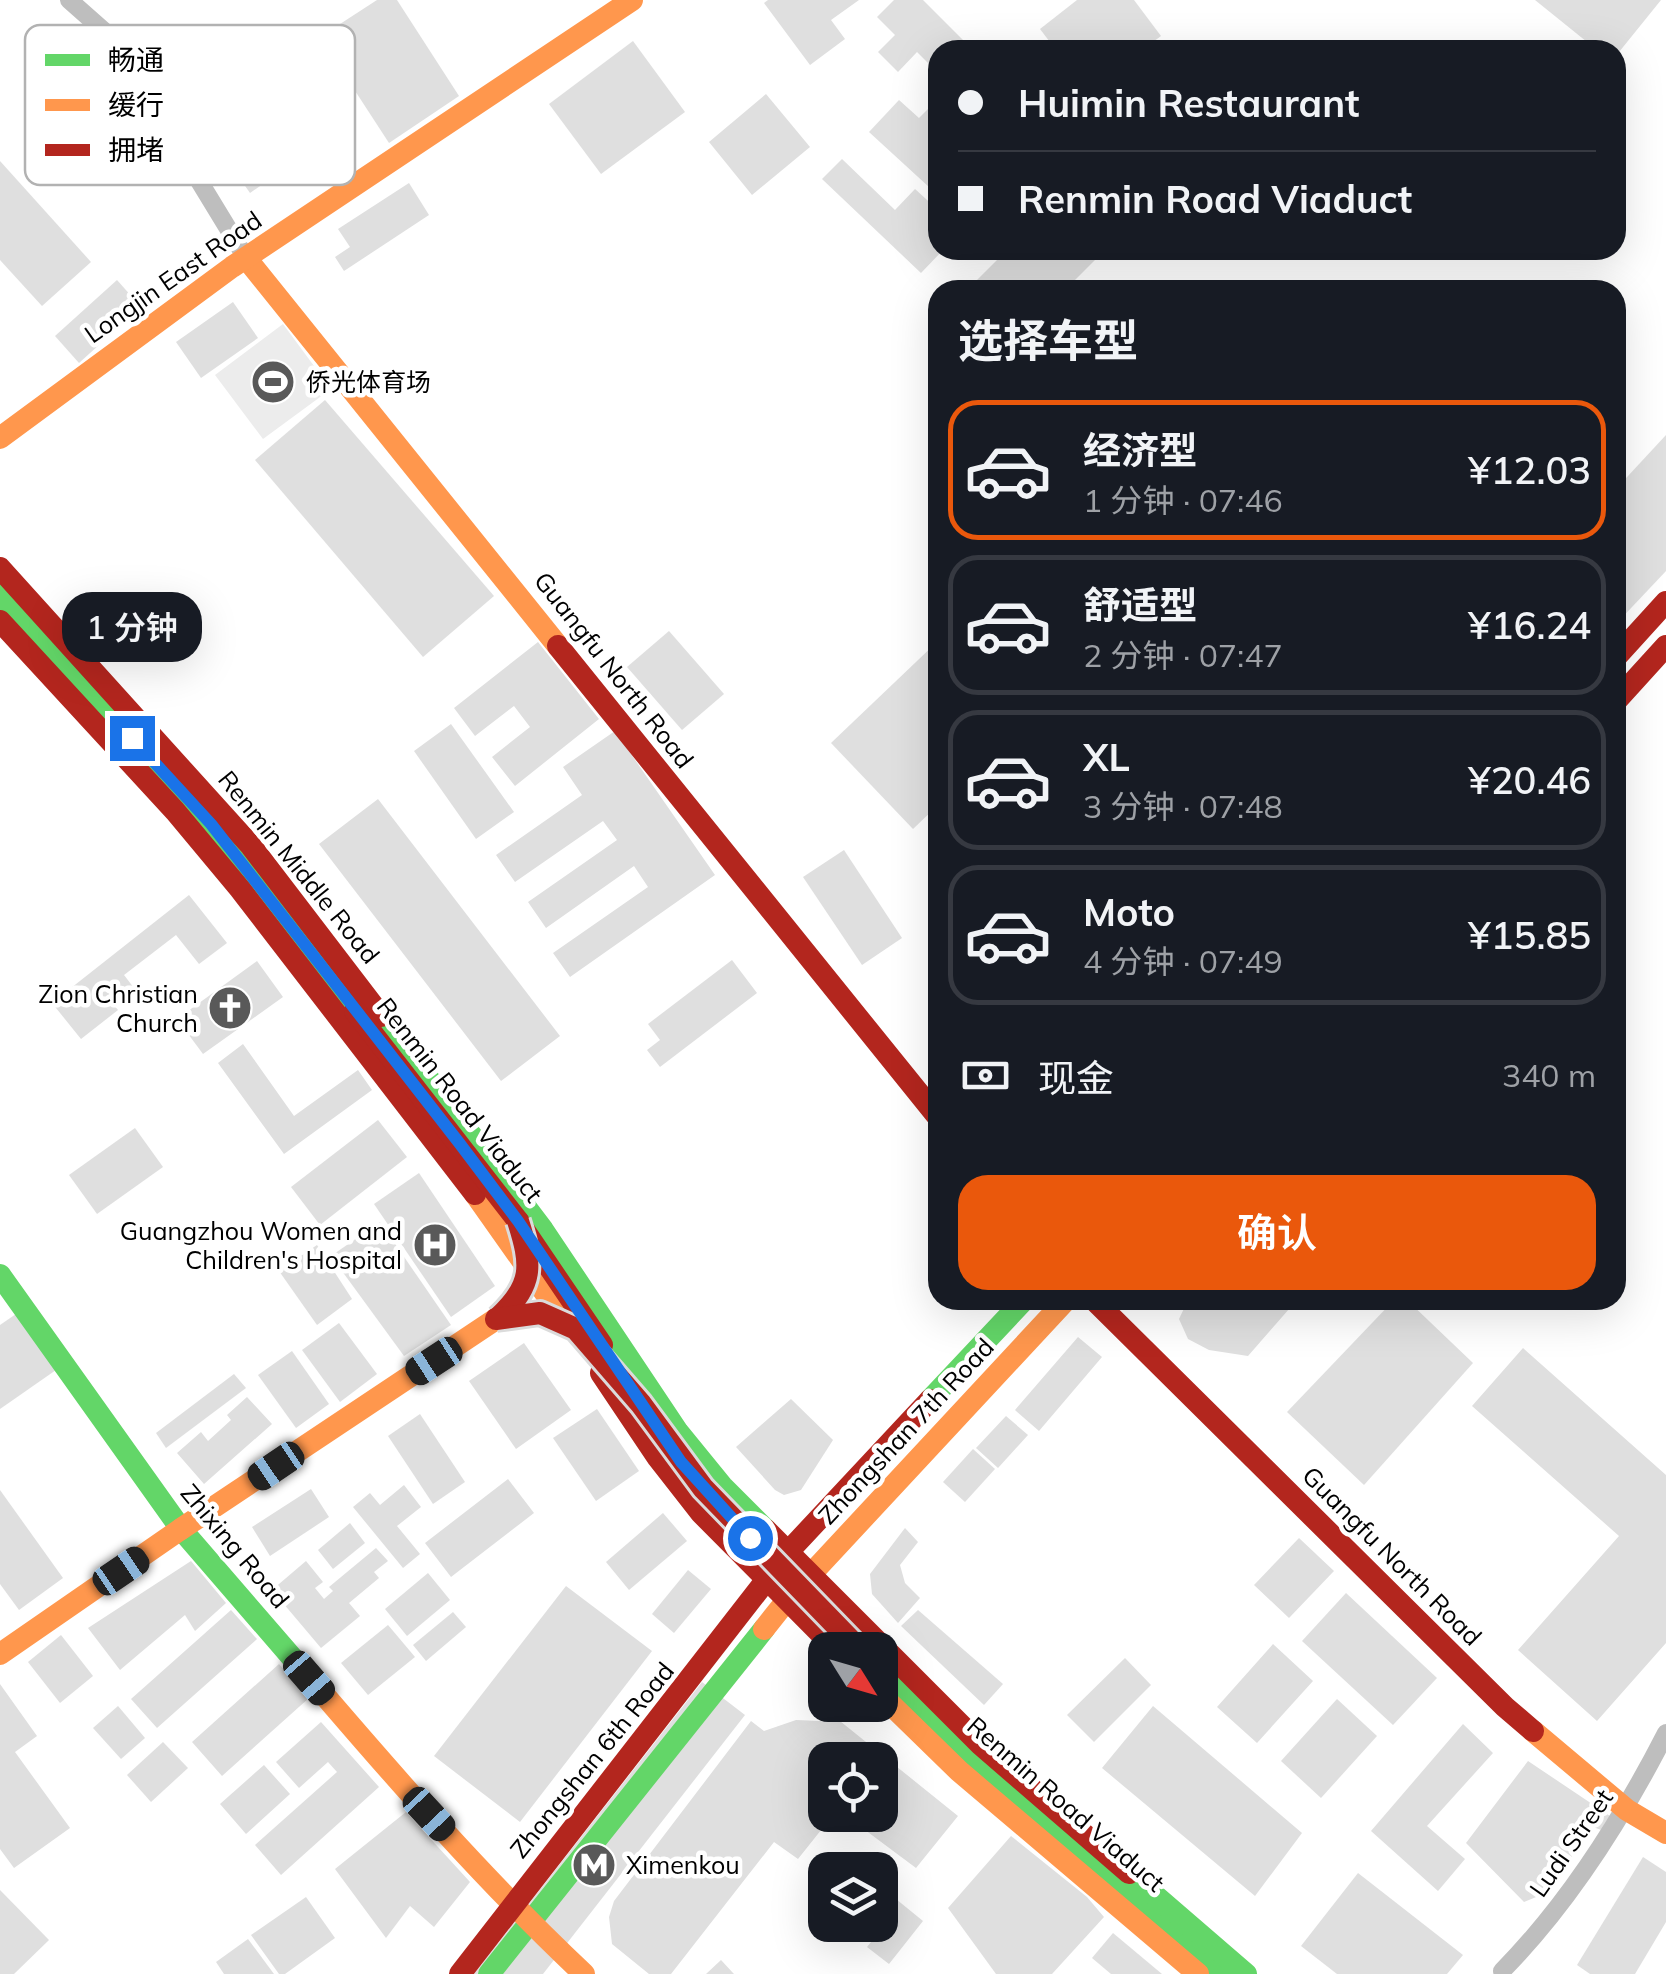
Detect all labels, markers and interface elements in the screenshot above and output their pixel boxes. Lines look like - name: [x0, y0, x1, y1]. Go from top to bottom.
- legend: [25, 25, 355, 185]
- text: 畅通: [108, 42, 164, 77]
- text: Huimin Restaurant: [1018, 79, 1359, 127]
- text: 缓行: [108, 87, 164, 122]
- text: 拥堵: [108, 132, 164, 167]
- text: Renmin Road Viaduct: [1018, 175, 1412, 223]
- street label: Longjin East Road: [78, 204, 267, 349]
- text: 选择车型: [958, 312, 1138, 368]
- sports icon: 侨光体育场: [250, 359, 296, 405]
- place label: 侨光体育场: [306, 366, 431, 397]
- icon: car: [963, 425, 1053, 515]
- text: 经济型: [1083, 426, 1197, 474]
- text: ¥12.03: [1468, 446, 1591, 494]
- text: 1 分钟 · 07:46: [1083, 480, 1283, 520]
- street label: Guangfu North Road: [528, 565, 701, 774]
- icon: car: [963, 580, 1053, 670]
- text: 舒适型: [1083, 581, 1197, 629]
- callout: 1 分钟: [62, 593, 202, 663]
- text: ¥16.24: [1468, 601, 1591, 649]
- text: 1 分钟: [86, 607, 178, 647]
- text: 2 分钟 · 07:47: [1083, 635, 1283, 675]
- route end: [110, 716, 155, 761]
- text: XL: [1083, 733, 1130, 781]
- icon: car: [963, 735, 1053, 825]
- text: ¥20.46: [1468, 756, 1591, 804]
- street label: Renmin Middle Road: [212, 764, 387, 969]
- text: 3 分钟 · 07:48: [1083, 786, 1283, 826]
- text: Moto: [1083, 888, 1175, 936]
- icon: car: [963, 890, 1053, 980]
- text: ¥15.85: [1468, 911, 1591, 959]
- text: 4 分钟 · 07:49: [1083, 941, 1283, 981]
- place label: Zion Christian Church: [38, 978, 198, 1038]
- church icon: Zion Christian Church: [207, 985, 253, 1031]
- street label: Renmin Road Viaduct: [371, 991, 550, 1208]
- icon: cash: [958, 1048, 1013, 1103]
- text: 现金: [1038, 1054, 1114, 1102]
- text: 340 m: [1502, 1055, 1596, 1095]
- button: 确认: [958, 1175, 1596, 1290]
- place label: Guangzhou Women and Children's Hospital: [120, 1215, 402, 1275]
- hospital icon: Guangzhou Women and Children's Hospital: [412, 1222, 458, 1268]
- street label: Zhongshan 7th Road: [811, 1331, 1000, 1530]
- car: [401, 1332, 467, 1390]
- car: [243, 1437, 309, 1495]
- street label: Guangfu North Road: [1296, 1460, 1488, 1652]
- street label: Zhixing Road: [175, 1477, 296, 1614]
- route start: [728, 1516, 773, 1561]
- car: [88, 1542, 154, 1600]
- north arrow: [808, 1632, 898, 1722]
- map controls: [808, 1632, 898, 1942]
- car: [278, 1646, 340, 1710]
- street label: Zhongshan 6th Road: [503, 1656, 680, 1864]
- street label: Renmin Road Viaduct: [961, 1710, 1171, 1898]
- button: locate: [808, 1742, 898, 1832]
- car: [398, 1782, 460, 1846]
- street label: Ludi Street: [1522, 1783, 1619, 1903]
- metro station icon: Ximenkou: [571, 1842, 617, 1888]
- place label: Ximenkou: [626, 1849, 740, 1880]
- button: layers: [808, 1852, 898, 1942]

